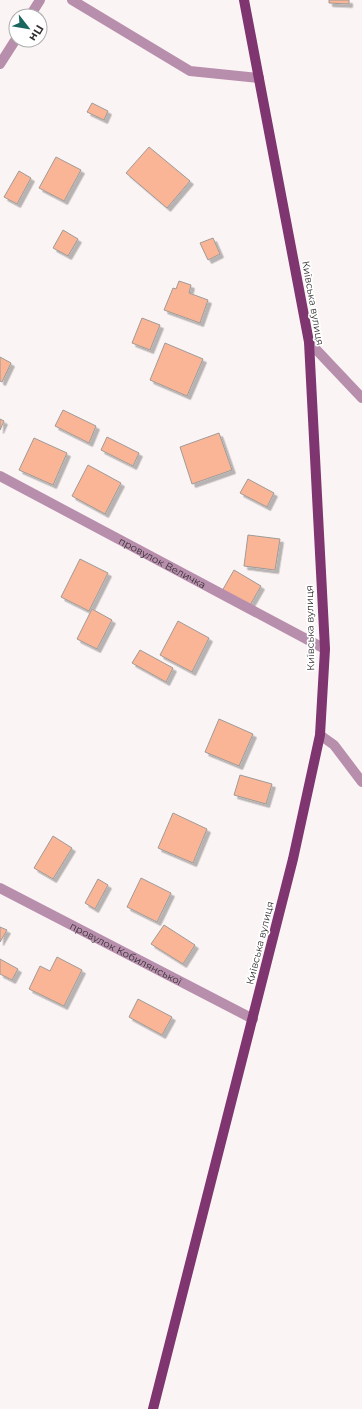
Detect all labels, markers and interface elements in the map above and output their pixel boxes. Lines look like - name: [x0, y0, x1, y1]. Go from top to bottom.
- north arrow: [8, 8, 48, 48]
- text: Пн: [26, 22, 47, 44]
- street label: Київська вулиця: [299, 260, 327, 346]
- street label: провулок Величка: [117, 534, 208, 591]
- street label: Київська вулиця: [303, 585, 317, 671]
- street label: Київська вулиця: [243, 900, 277, 986]
- street label: провулок Кобилянської: [68, 919, 185, 988]

